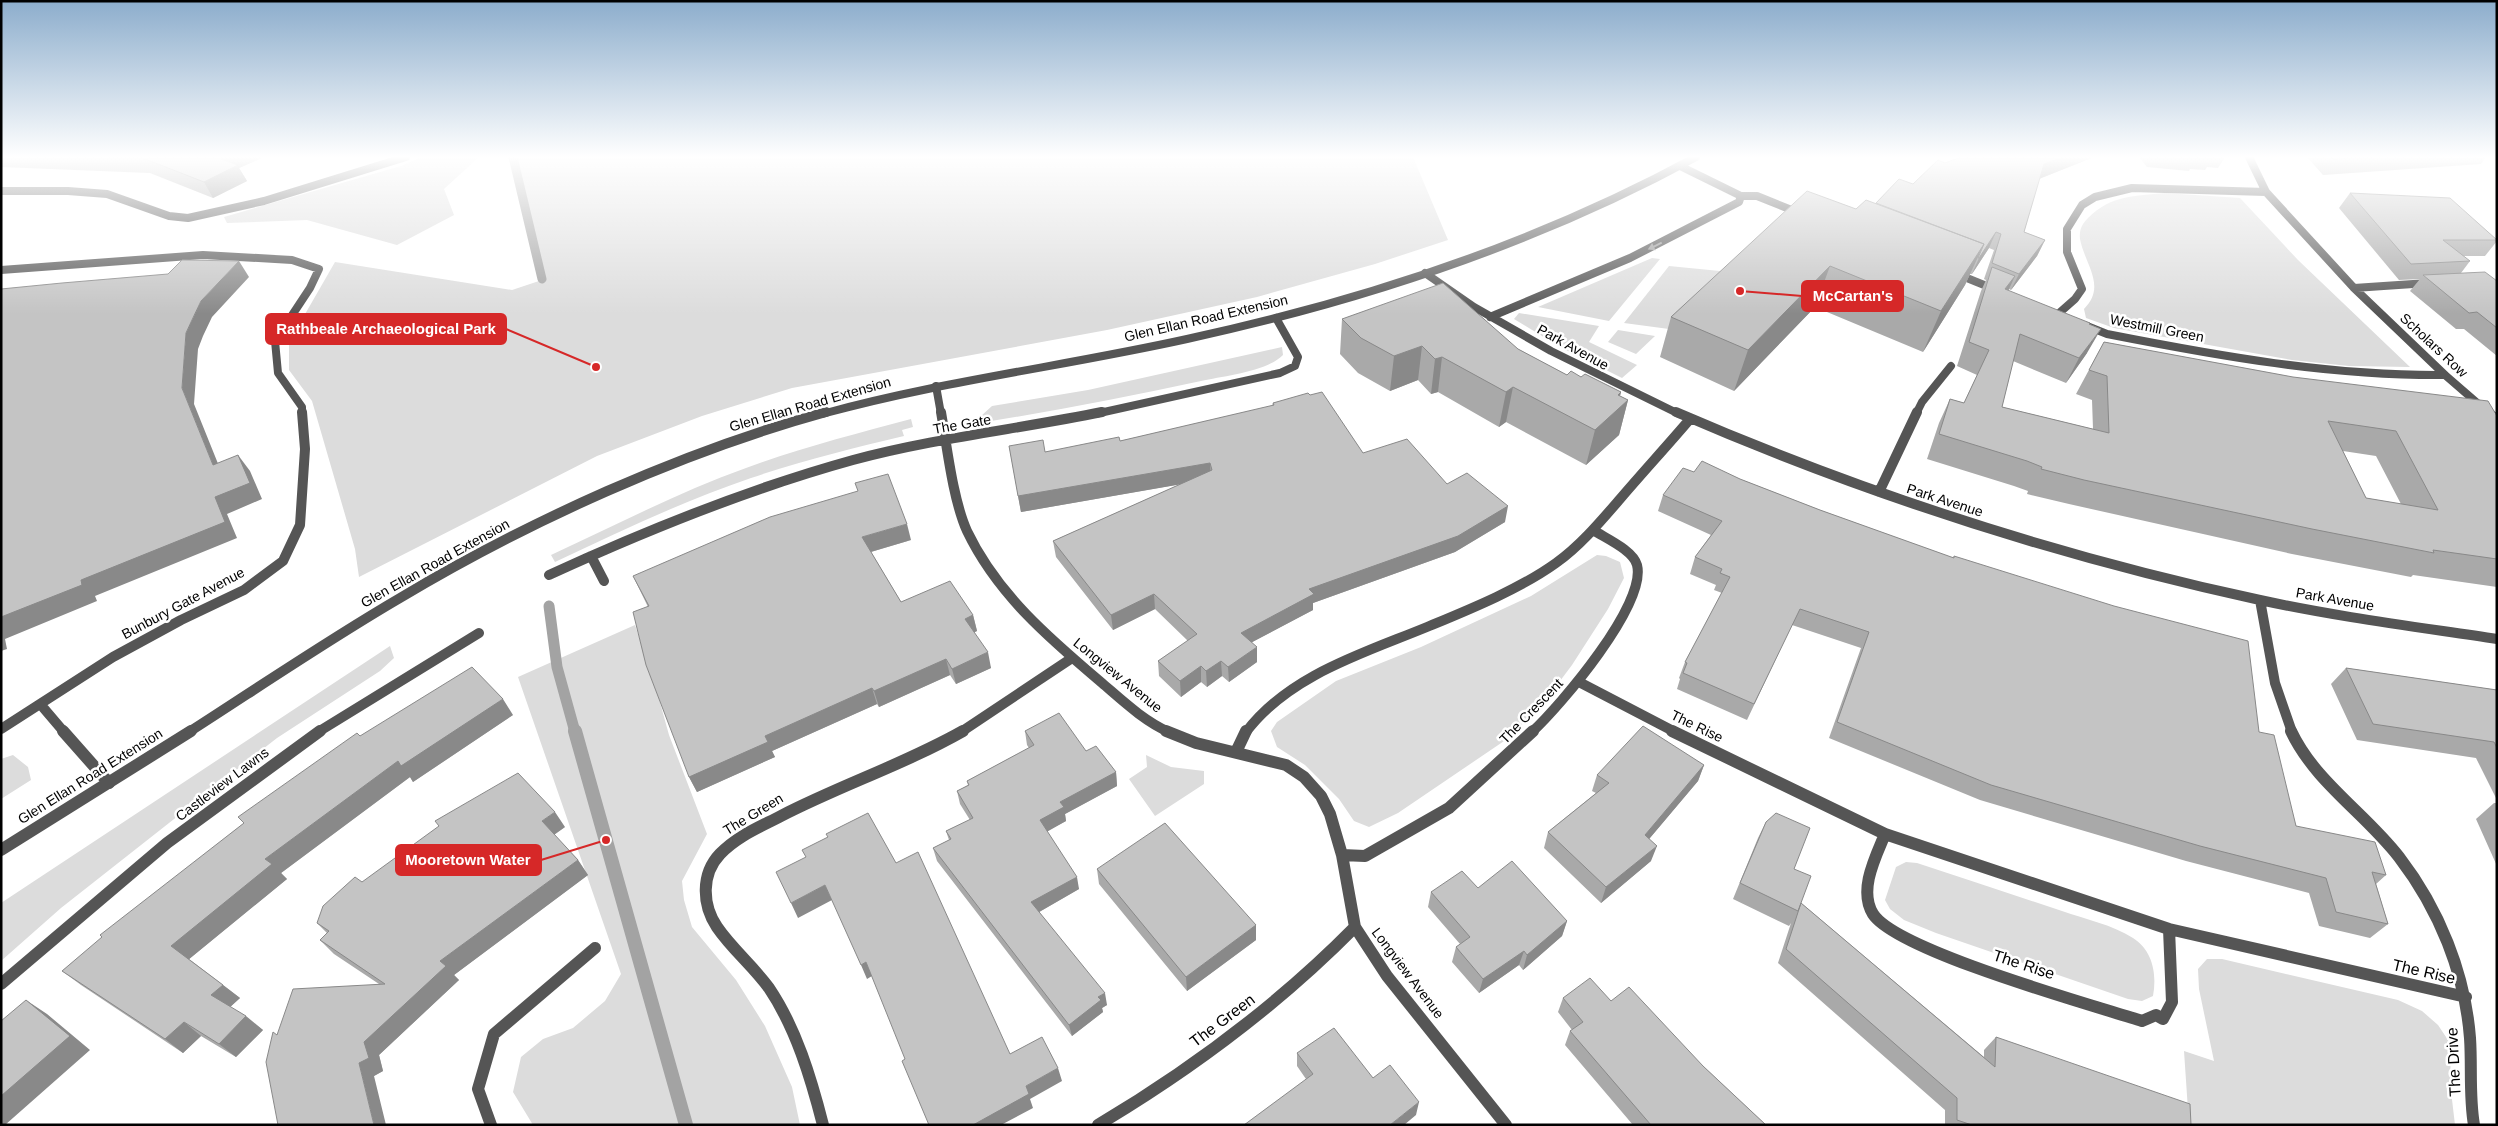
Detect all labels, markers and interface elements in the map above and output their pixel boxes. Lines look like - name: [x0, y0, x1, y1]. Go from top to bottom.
- one-way arrow: [1648, 242, 1662, 250]
- callout: McCartan's: [1802, 281, 1903, 311]
- text: McCartan's: [1813, 287, 1893, 304]
- street label: Glen Ellan Road Extension: [1123, 291, 1289, 345]
- street label: Scholars Row: [2397, 310, 2472, 381]
- street label: Westmill Green: [2109, 311, 2205, 345]
- callout: Rathbeale Archaeological Park: [266, 314, 506, 344]
- text: Rathbeale Archaeological Park: [276, 320, 496, 337]
- street label: Park Avenue: [1535, 321, 1612, 373]
- street label: Glen Ellan Road Extension: [727, 373, 893, 435]
- street label: The Gate: [932, 411, 992, 437]
- street label: Park Avenue: [1905, 480, 1985, 520]
- street label: Glen Ellan Road Extension: [358, 515, 512, 611]
- street label: Bunbury Gate Avenue: [119, 564, 247, 642]
- street label: Park Avenue: [2295, 584, 2376, 614]
- street label: Longview Avenue: [1070, 634, 1166, 716]
- street label: The Crescent: [1496, 675, 1566, 747]
- street label: The Rise: [1668, 707, 1726, 746]
- street label: Glen Ellan Road Extension: [15, 725, 165, 827]
- street label: Castleview Lawns: [172, 744, 272, 824]
- street label: The Green: [720, 790, 786, 838]
- callout: Mooretown Water: [396, 845, 541, 875]
- text: Mooretown Water: [405, 851, 531, 868]
- street label: Longview Avenue: [1369, 924, 1447, 1022]
- street label: The Rise: [1991, 946, 2057, 982]
- street label: The Rise: [2391, 956, 2457, 987]
- street label: The Green: [1187, 991, 1258, 1050]
- street label: The Drive: [2443, 1027, 2464, 1097]

